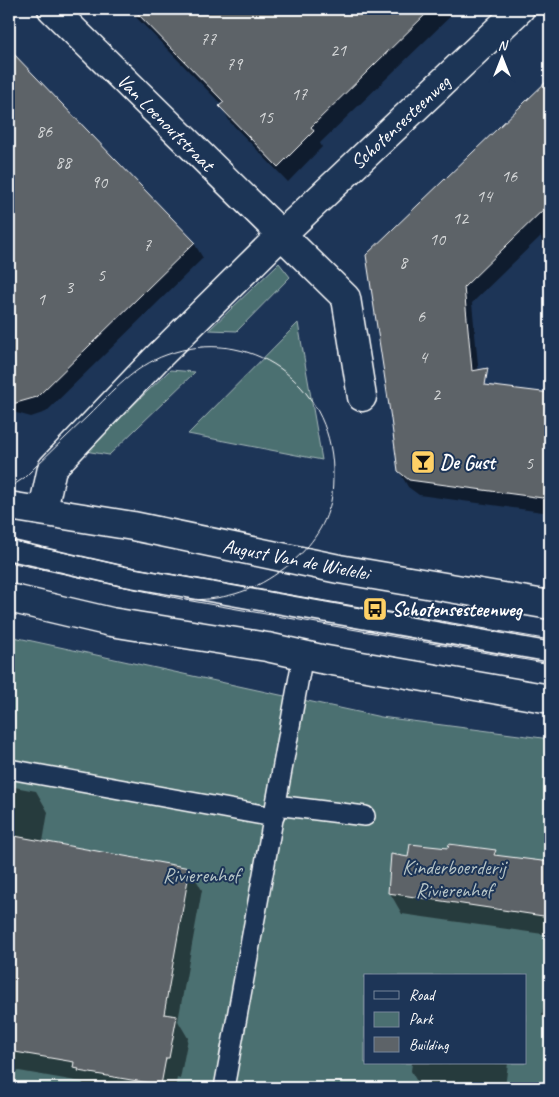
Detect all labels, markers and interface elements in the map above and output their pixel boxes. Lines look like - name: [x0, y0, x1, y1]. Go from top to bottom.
- house number: 77: [200, 28, 217, 50]
- north arrow: [476, 32, 526, 82]
- text: N: [498, 37, 509, 54]
- house number: 21: [330, 39, 347, 61]
- house number: 79: [226, 53, 244, 75]
- street label: Van Loenoutstraat: [112, 68, 221, 178]
- street label: Schotensesteenweg: [345, 69, 456, 175]
- house number: 17: [291, 83, 308, 105]
- house number: 15: [257, 106, 274, 128]
- house number: 86: [36, 120, 53, 142]
- house number: 88: [55, 151, 73, 173]
- house number: 16: [501, 165, 518, 187]
- house number: 90: [91, 171, 109, 193]
- house number: 14: [476, 185, 494, 207]
- house number: 12: [452, 207, 470, 229]
- house number: 10: [429, 228, 447, 250]
- house number: 7: [143, 234, 152, 256]
- house number: 8: [399, 251, 409, 273]
- house number: 5: [97, 264, 106, 286]
- house number: 3: [65, 276, 75, 298]
- house number: 1: [37, 288, 46, 310]
- house number: 6: [417, 305, 426, 327]
- house number: 4: [419, 346, 429, 368]
- house number: 2: [432, 383, 442, 405]
- bar icon: De Gust: [410, 449, 436, 475]
- place label: De Gust: [440, 450, 497, 475]
- house number: 5: [525, 452, 534, 474]
- street label: August Van de Wielelei: [220, 533, 374, 586]
- bus stop icon: Schotensesteenweg: [362, 596, 388, 622]
- place label: Schotensesteenweg: [392, 597, 524, 622]
- park label: Kinderboerderij Rivierenhof: [402, 855, 509, 903]
- park label: Rivierenhof: [163, 863, 243, 888]
- legend: [364, 974, 526, 1064]
- text: Road: [409, 986, 436, 1005]
- text: Park: [409, 1010, 434, 1029]
- text: Building: [409, 1036, 449, 1055]

